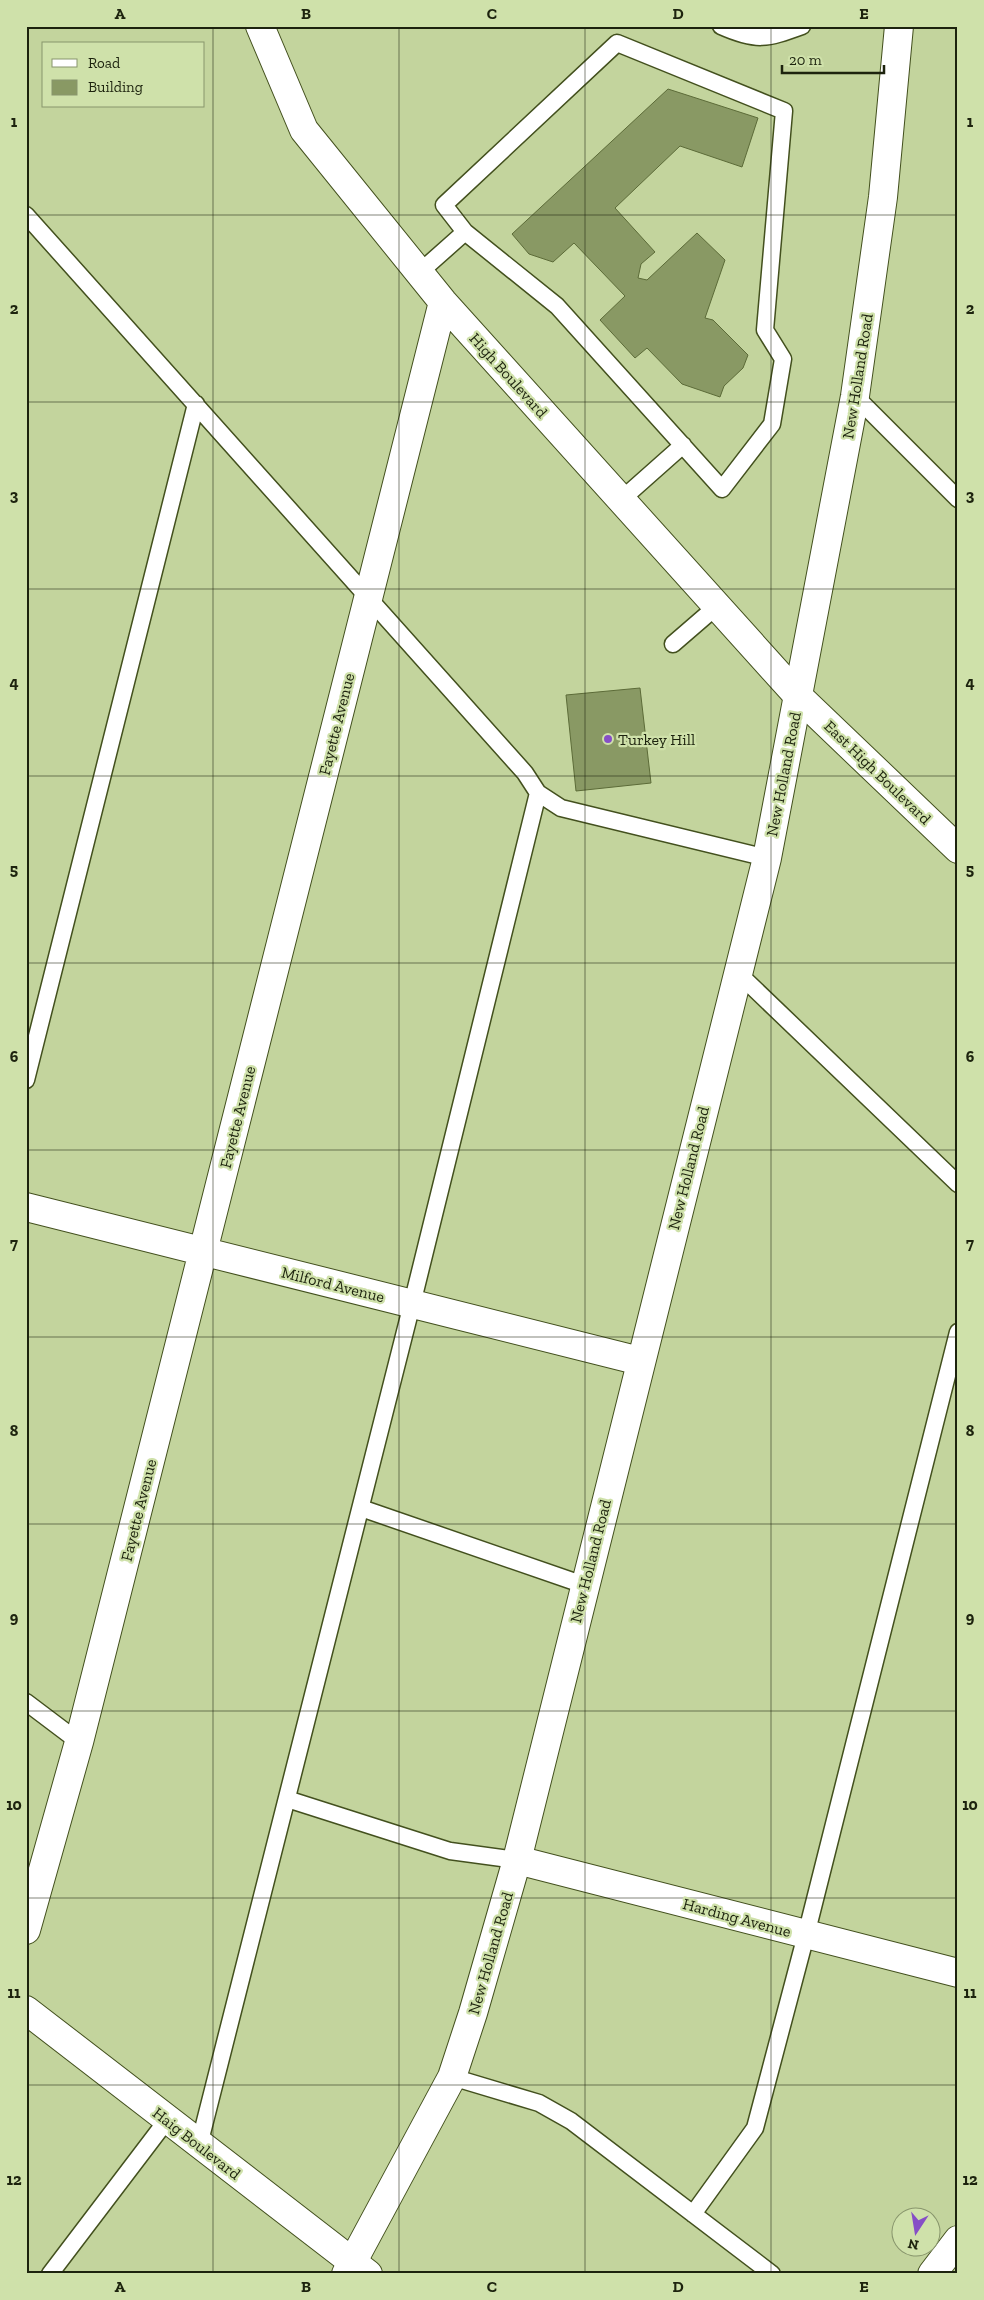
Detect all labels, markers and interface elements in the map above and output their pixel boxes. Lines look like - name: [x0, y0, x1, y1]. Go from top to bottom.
- text: A: [115, 4, 126, 23]
- text: B: [301, 4, 311, 23]
- text: C: [487, 4, 497, 23]
- text: D: [672, 4, 684, 23]
- text: E: [859, 4, 869, 23]
- legend: [42, 42, 205, 108]
- scale bar: [782, 42, 884, 74]
- text: 20 m: [789, 51, 822, 69]
- text: Road: [88, 54, 121, 72]
- text: Building: [88, 78, 143, 96]
- text: 1: [11, 112, 18, 131]
- text: 1: [967, 112, 974, 131]
- text: 2: [10, 299, 19, 318]
- text: 2: [966, 299, 975, 318]
- street label: New Holland Road: [838, 312, 877, 440]
- street label: High Boulevard: [466, 329, 552, 422]
- text: 3: [10, 486, 19, 505]
- text: 3: [966, 486, 975, 505]
- street label: Fayette Avenue: [315, 671, 358, 777]
- text: 4: [9, 673, 19, 692]
- text: 4: [965, 673, 975, 692]
- street label: New Holland Road: [762, 710, 805, 838]
- street label: East High Boulevard: [820, 716, 935, 828]
- place label: Turkey Hill: [618, 730, 695, 749]
- marker: Turkey Hill: [602, 733, 614, 745]
- text: 5: [10, 860, 18, 879]
- text: 5: [966, 860, 974, 879]
- text: 6: [10, 1047, 19, 1066]
- text: 6: [966, 1047, 975, 1066]
- street label: Fayette Avenue: [216, 1064, 259, 1170]
- street label: New Holland Road: [664, 1104, 713, 1232]
- text: 7: [10, 1234, 18, 1253]
- text: 7: [966, 1234, 974, 1253]
- street label: Milford Avenue: [279, 1263, 386, 1306]
- text: 8: [10, 1421, 19, 1440]
- text: 8: [966, 1421, 975, 1440]
- street label: Fayette Avenue: [117, 1457, 160, 1563]
- street label: New Holland Road: [566, 1497, 615, 1625]
- text: 9: [10, 1608, 19, 1627]
- text: 9: [966, 1608, 975, 1627]
- text: 10: [6, 1795, 22, 1814]
- text: 10: [962, 1795, 978, 1814]
- street label: New Holland Road: [464, 1890, 517, 2017]
- street label: Harding Avenue: [681, 1894, 793, 1941]
- text: 11: [8, 1983, 21, 2002]
- text: 11: [964, 1983, 977, 2002]
- street label: Haig Boulevard: [149, 2103, 245, 2184]
- text: 12: [6, 2170, 22, 2189]
- text: 12: [962, 2170, 978, 2189]
- north arrow: [892, 2208, 942, 2258]
- text: N: [906, 2235, 920, 2254]
- text: A: [115, 2277, 126, 2296]
- text: B: [301, 2277, 311, 2296]
- text: C: [487, 2277, 497, 2296]
- text: D: [672, 2277, 684, 2296]
- text: E: [859, 2277, 869, 2296]

